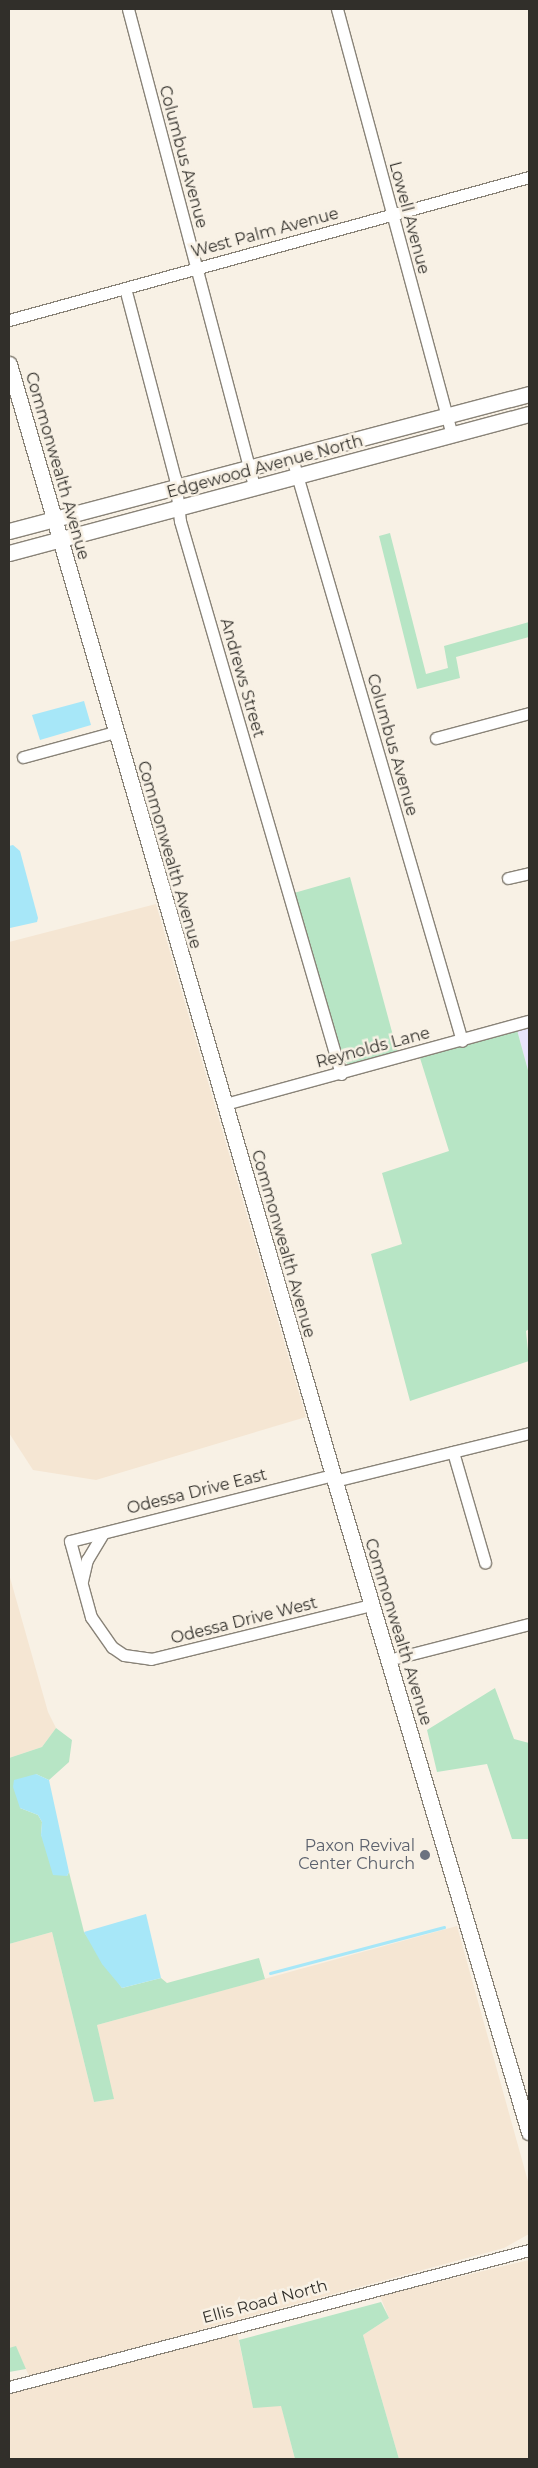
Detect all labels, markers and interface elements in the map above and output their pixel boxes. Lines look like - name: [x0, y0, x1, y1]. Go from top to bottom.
- street label: Columbus Avenue: [155, 84, 211, 230]
- street label: Lowell Avenue: [385, 160, 433, 276]
- street label: West Palm Avenue: [189, 204, 341, 262]
- street label: Commonwealth Avenue: [21, 370, 93, 562]
- street label: Edgewood Avenue North: [165, 432, 365, 502]
- street label: Andrews Street: [216, 616, 268, 740]
- street label: Columbus Avenue: [363, 672, 421, 818]
- street label: Commonwealth Avenue: [133, 759, 205, 951]
- street label: Reynolds Lane: [314, 1024, 432, 1072]
- street label: Commonwealth Avenue: [247, 1148, 319, 1340]
- street label: Odessa Drive East: [125, 1465, 269, 1519]
- street label: Commonwealth Avenue: [360, 1536, 436, 1728]
- street label: Odessa Drive West: [169, 1594, 319, 1648]
- place label: Paxon Revival Center Church: [298, 1836, 415, 1874]
- marker: Paxon Revival Center Church: [419, 1849, 431, 1861]
- street label: Ellis Road North: [200, 2276, 330, 2328]

